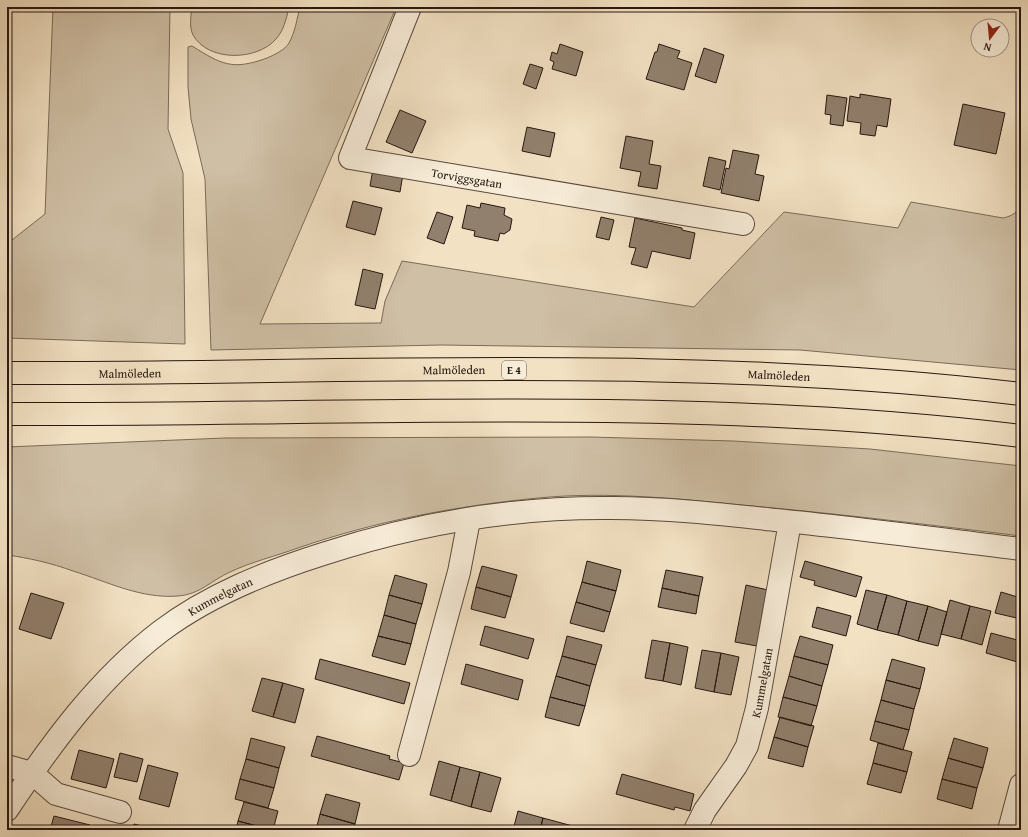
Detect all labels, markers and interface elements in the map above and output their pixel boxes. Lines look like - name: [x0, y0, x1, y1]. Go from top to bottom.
- north arrow: [970, 18, 1010, 58]
- text: N: [981, 39, 993, 56]
- street label: Torviggsgatan: [430, 163, 504, 192]
- street label: Malmöleden: [423, 360, 486, 378]
- road number: E 4: [502, 361, 526, 379]
- street label: Malmöleden: [99, 364, 162, 381]
- street label: Malmöleden: [747, 365, 811, 385]
- street label: Kummelgatan: [184, 572, 255, 619]
- street label: Kummelgatan: [746, 646, 776, 719]

